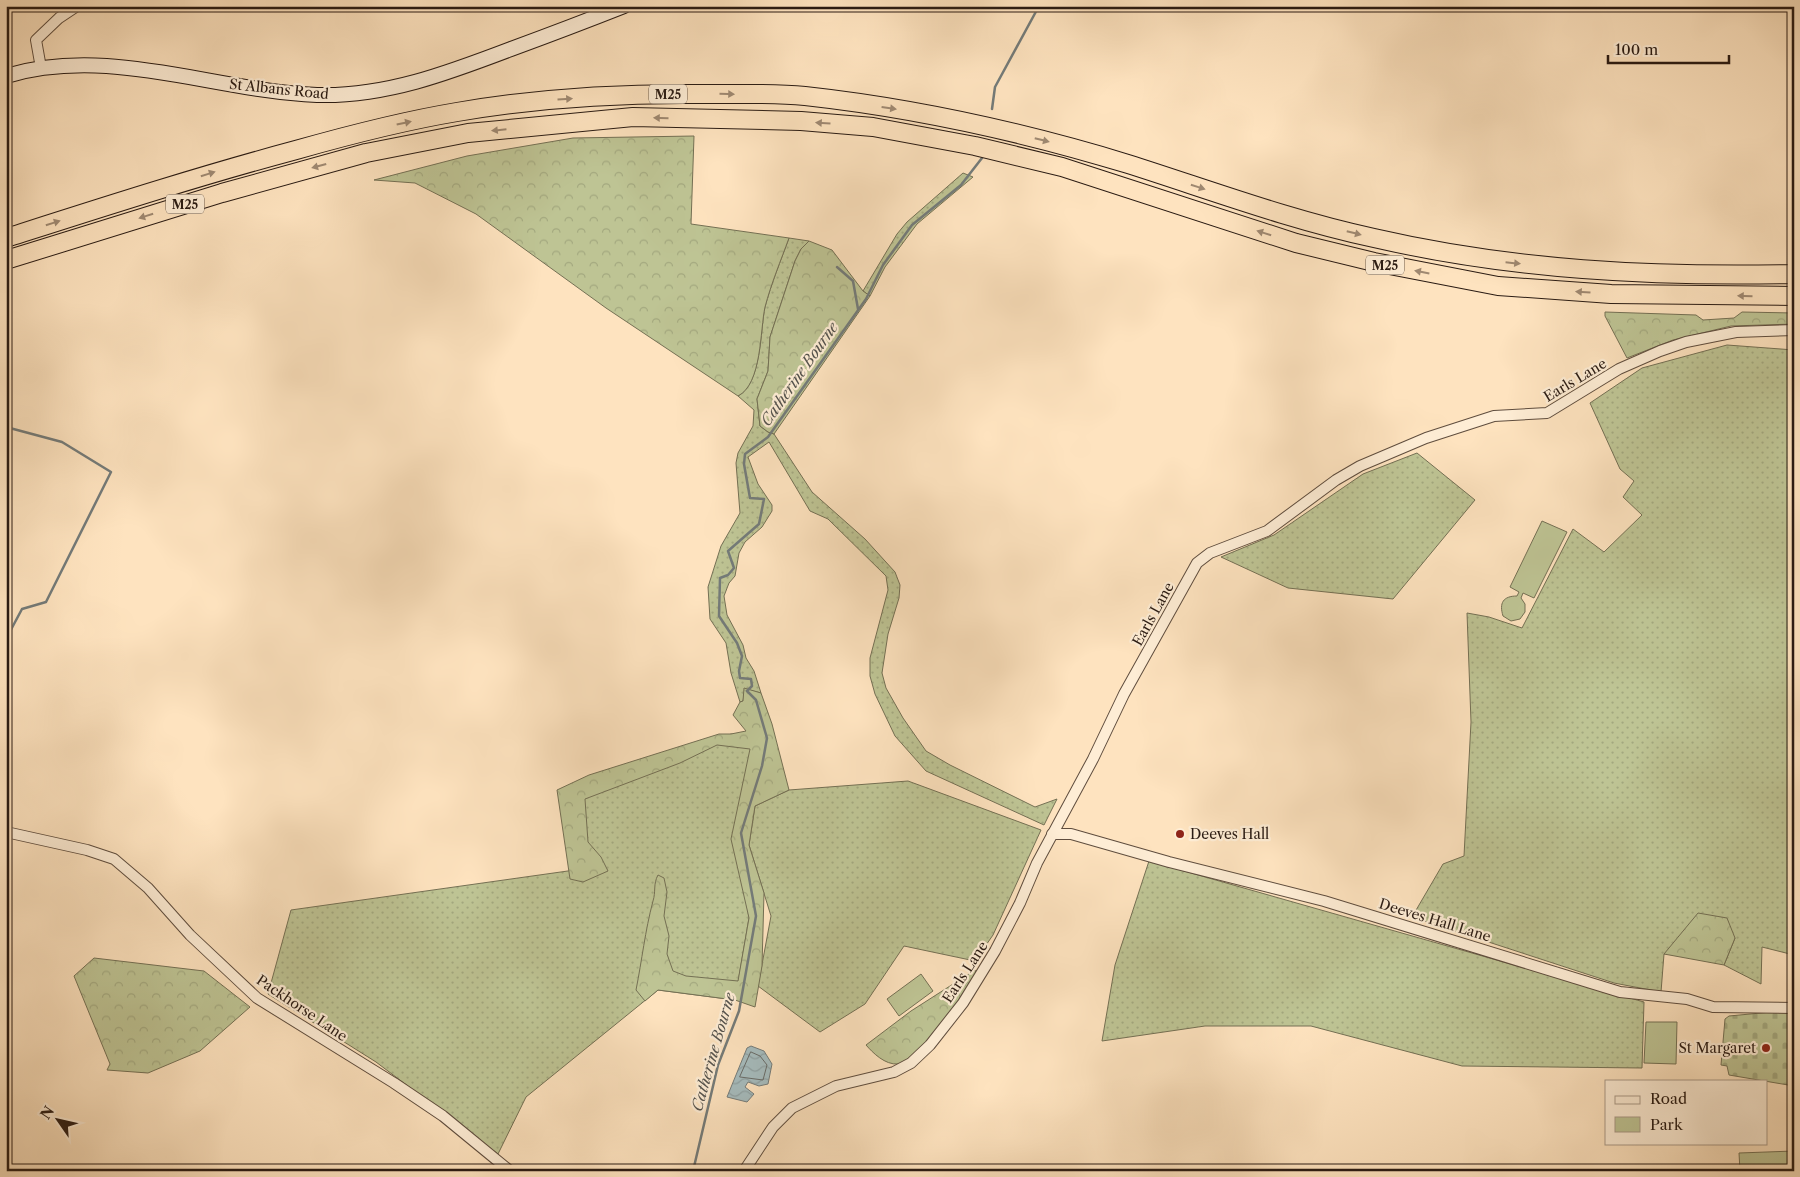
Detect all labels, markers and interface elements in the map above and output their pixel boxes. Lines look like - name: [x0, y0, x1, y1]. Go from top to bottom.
- scale bar: [1608, 32, 1729, 64]
- text: 100 m: [1615, 40, 1658, 59]
- street label: St Albans Road: [228, 75, 330, 103]
- road number: M25: [649, 85, 687, 104]
- one-way arrow: [719, 90, 735, 98]
- one-way arrow: [557, 95, 573, 103]
- one-way arrow: [881, 104, 897, 112]
- one-way arrow: [653, 114, 669, 122]
- one-way arrow: [396, 119, 412, 127]
- one-way arrow: [815, 119, 831, 127]
- one-way arrow: [491, 126, 507, 134]
- one-way arrow: [1035, 137, 1050, 145]
- one-way arrow: [312, 163, 327, 171]
- one-way arrow: [200, 170, 215, 178]
- one-way arrow: [1191, 183, 1206, 191]
- road number: M25: [166, 194, 204, 213]
- one-way arrow: [139, 213, 154, 221]
- one-way arrow: [45, 219, 60, 227]
- one-way arrow: [1256, 228, 1271, 236]
- one-way arrow: [1346, 229, 1361, 237]
- road number: M25: [1366, 256, 1404, 274]
- one-way arrow: [1505, 259, 1521, 267]
- one-way arrow: [1413, 267, 1429, 275]
- one-way arrow: [1574, 288, 1590, 296]
- one-way arrow: [1737, 292, 1753, 300]
- water label: Catherine Bourne: [756, 318, 842, 430]
- street label: Earls Lane: [1540, 354, 1610, 406]
- street label: Earls Lane: [1128, 579, 1178, 649]
- place label: Deeves Hall: [1190, 825, 1269, 843]
- marker: Deeves Hall: [1174, 828, 1186, 840]
- street label: Deeves Hall Lane: [1377, 894, 1493, 946]
- street label: Earls Lane: [938, 938, 992, 1006]
- street label: Packhorse Lane: [253, 971, 351, 1045]
- water label: Catherine Bourne: [687, 990, 739, 1113]
- place label: St Margaret: [1678, 1039, 1756, 1057]
- marker: St Margaret: [1760, 1042, 1772, 1054]
- legend: [1605, 1080, 1768, 1144]
- text: Road: [1650, 1089, 1687, 1108]
- north arrow: [32, 1094, 82, 1144]
- text: N: [36, 1103, 58, 1123]
- text: Park: [1650, 1115, 1684, 1134]

